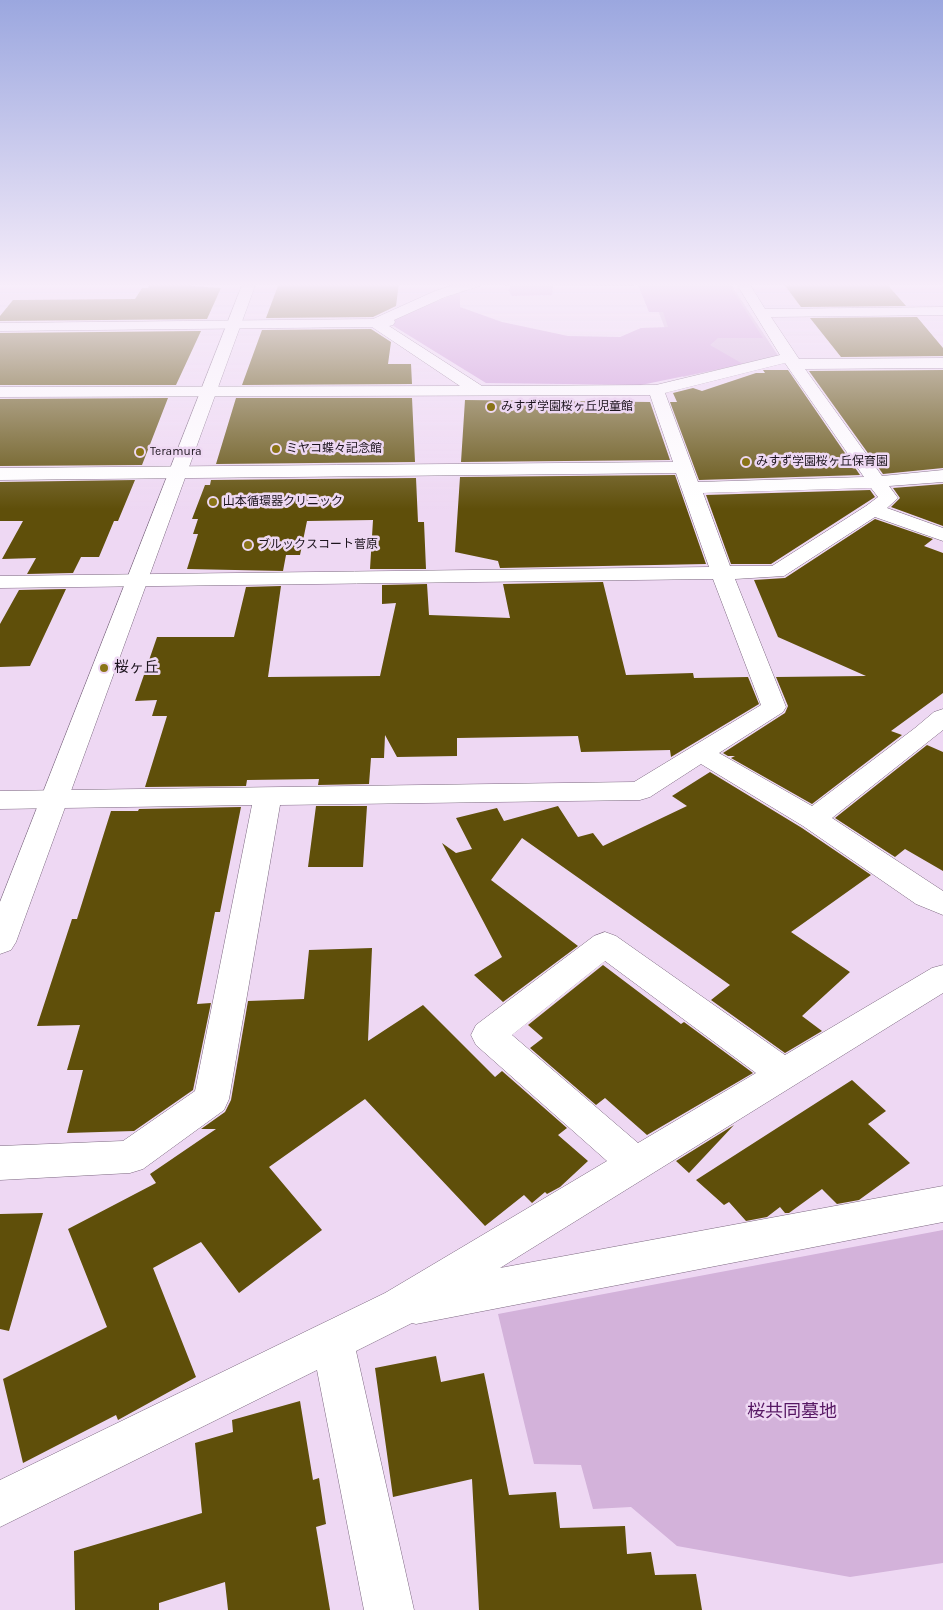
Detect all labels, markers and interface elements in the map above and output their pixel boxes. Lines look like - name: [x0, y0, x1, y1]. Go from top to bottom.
- place label: みすず学園桜ヶ丘児童館: [501, 400, 633, 414]
- marker: みすず学園桜ヶ丘児童館: [485, 401, 497, 413]
- place label: ミヤコ蝶々記念館: [286, 442, 382, 456]
- marker: ミヤコ蝶々記念館: [270, 443, 282, 455]
- place label: Teramura: [150, 445, 202, 459]
- marker: Teramura: [134, 446, 146, 458]
- place label: みすず学園桜ヶ丘保育園: [756, 455, 888, 469]
- marker: みすず学園桜ヶ丘保育園: [740, 456, 752, 468]
- place label: 山本循環器クリニック: [223, 495, 343, 509]
- marker: 山本循環器クリニック: [207, 496, 219, 508]
- place label: ブルックスコート菅原: [258, 538, 378, 552]
- marker: ブルックスコート菅原: [242, 539, 254, 551]
- place label: 桜ヶ丘: [114, 659, 159, 677]
- marker: 桜ヶ丘: [98, 662, 110, 674]
- park label: 桜共同墓地: [747, 1401, 837, 1423]

